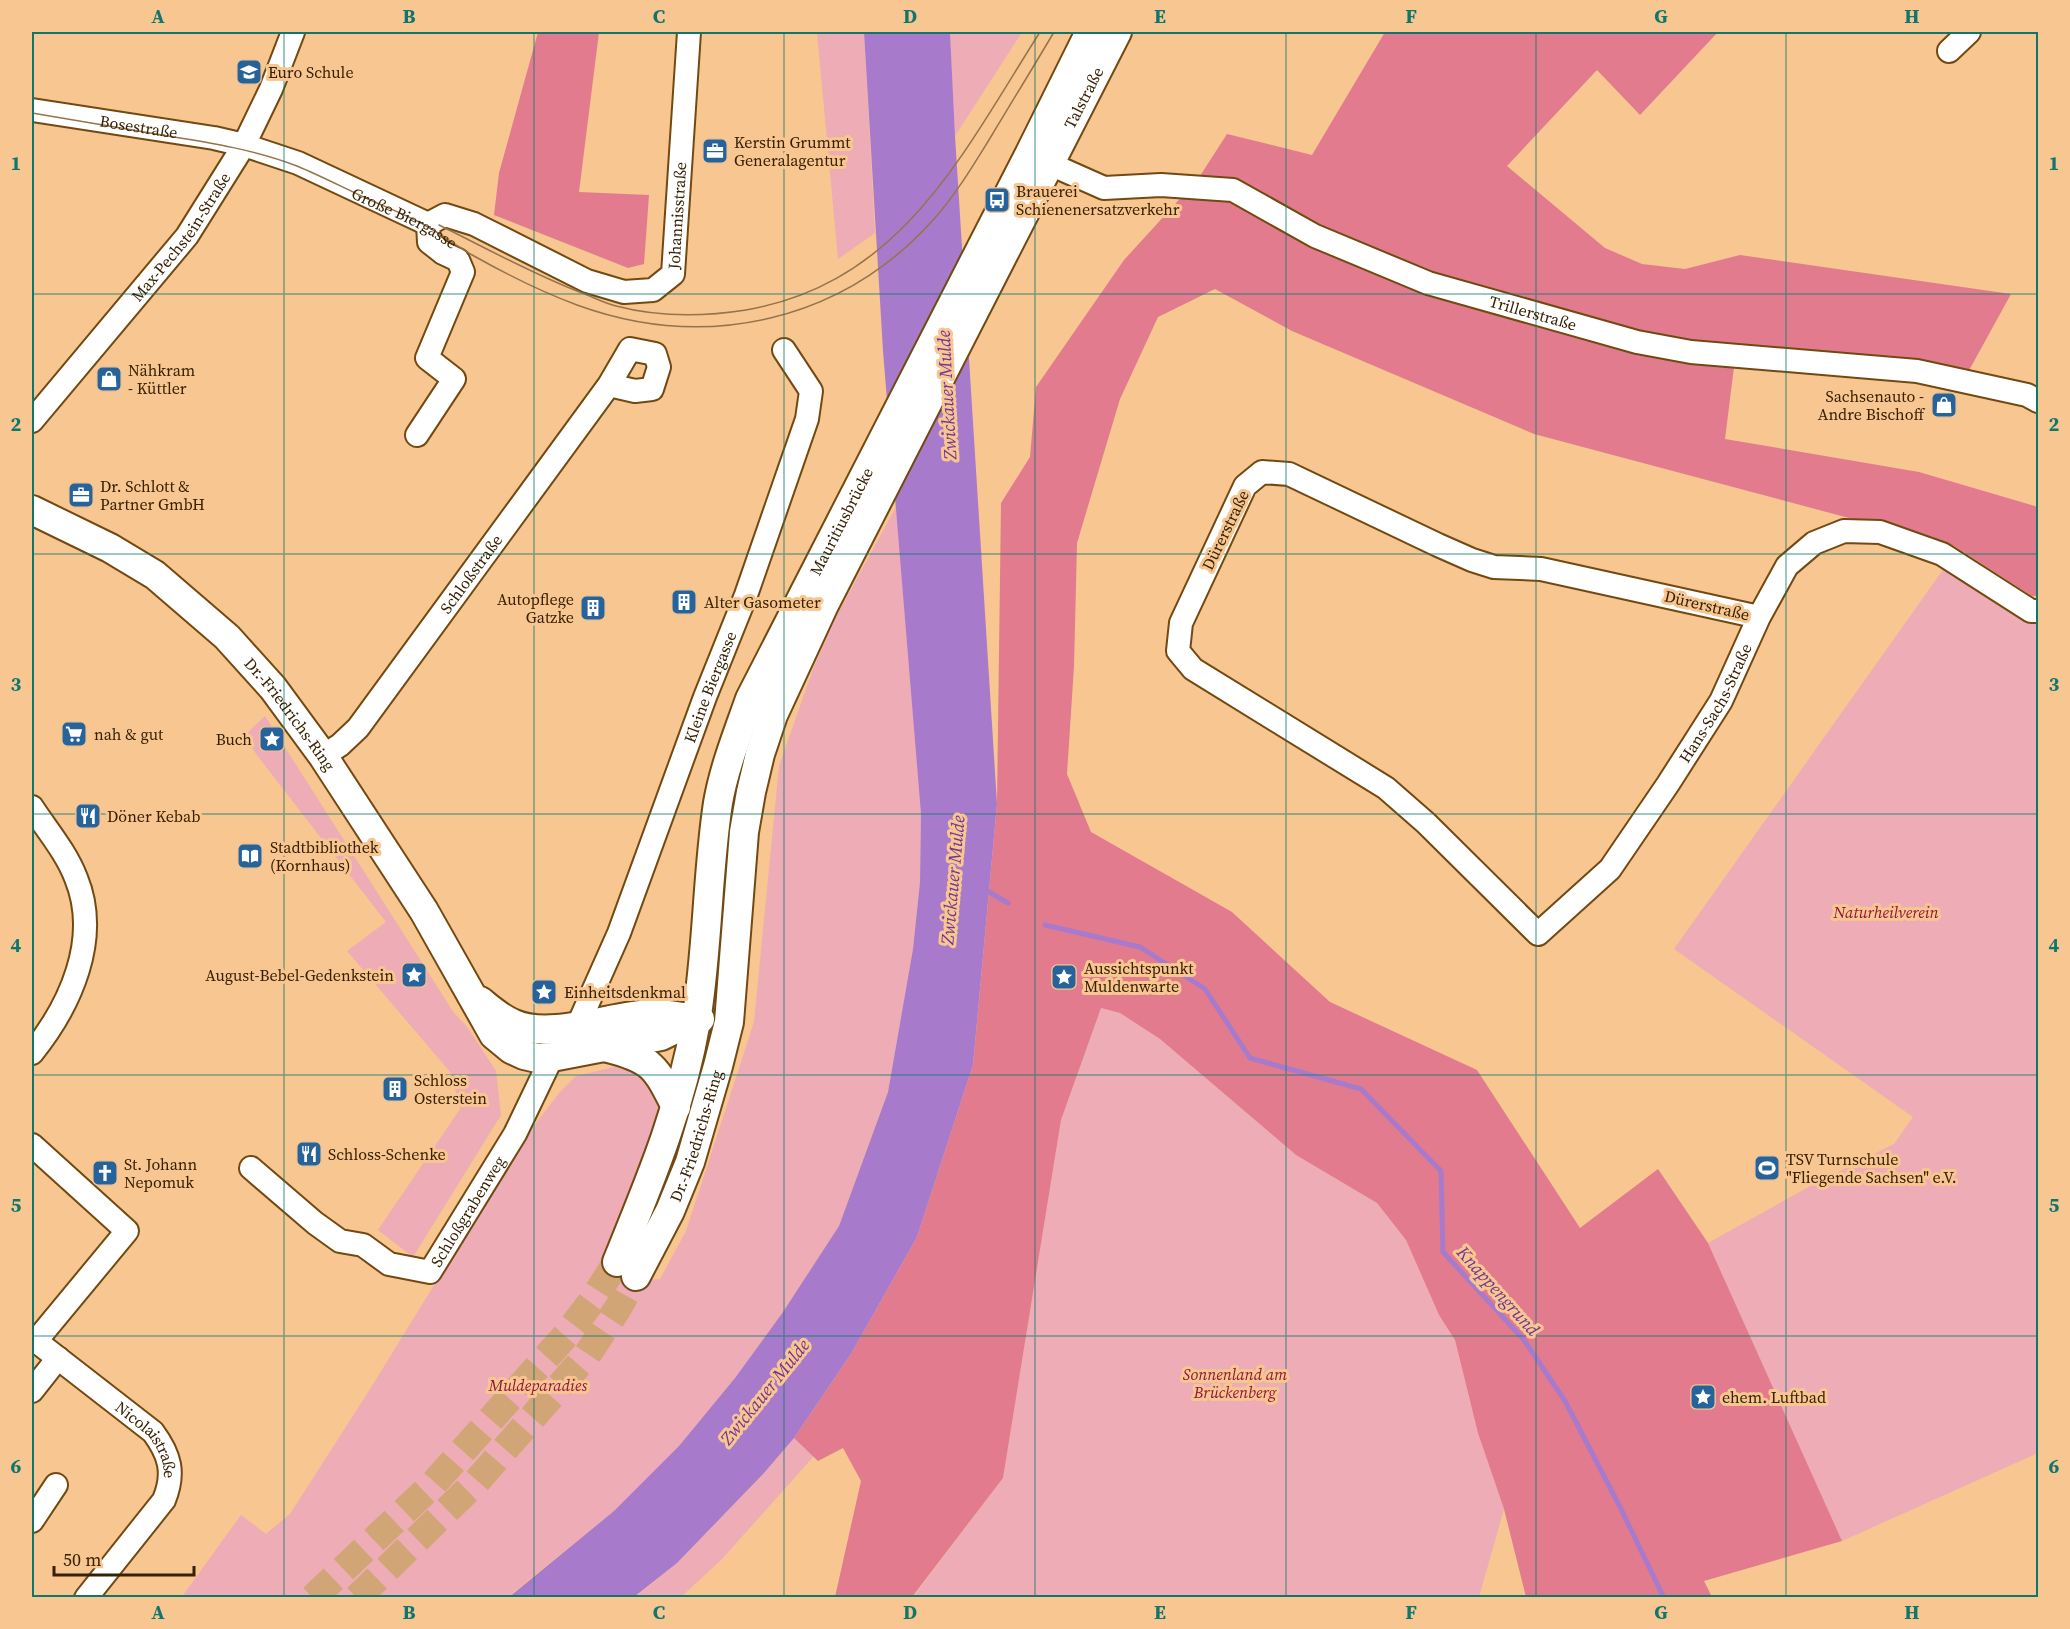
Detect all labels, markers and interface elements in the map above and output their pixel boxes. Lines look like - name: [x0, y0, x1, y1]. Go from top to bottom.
- text: A: [151, 2, 165, 30]
- text: B: [402, 2, 416, 30]
- text: C: [653, 2, 665, 30]
- text: D: [903, 2, 917, 30]
- text: E: [1154, 2, 1166, 30]
- text: F: [1405, 2, 1417, 30]
- text: G: [1654, 2, 1668, 30]
- text: H: [1904, 2, 1920, 30]
- school or university icon: Euro Schule: [234, 57, 264, 87]
- place label: Euro Schule: [268, 61, 354, 83]
- street label: Talstraße: [1058, 63, 1108, 132]
- street label: Bosestraße: [98, 110, 179, 143]
- place label: Kerstin Grummt Generalagentur: [734, 131, 851, 171]
- office icon: Kerstin Grummt Generalagentur: [700, 136, 730, 166]
- text: 1: [11, 149, 21, 177]
- text: 1: [2049, 149, 2059, 177]
- street label: Johannisstraße: [662, 161, 691, 271]
- street label: Max-Pechstein-Straße: [126, 168, 235, 306]
- place label: Brauerei Schienenersatzverkehr: [1016, 180, 1180, 220]
- street label: Große Biergasse: [348, 182, 462, 254]
- bus stop icon: Brauerei Schienenersatzverkehr: [982, 185, 1012, 215]
- street label: Trillerstraße: [1487, 290, 1579, 335]
- water label: Zwickauer Mulde: [931, 329, 962, 461]
- place label: Nähkram - Küttler: [128, 359, 195, 399]
- shop icon: Nähkram - Küttler: [94, 364, 124, 394]
- place label: Sachsenauto - Andre Bischoff: [1818, 385, 1925, 425]
- shop icon: Sachsenauto - Andre Bischoff: [1929, 390, 1959, 420]
- text: 2: [11, 410, 22, 438]
- text: 2: [2049, 410, 2060, 438]
- street label: Mauritiusbrücke: [804, 463, 878, 579]
- place label: Dr. Schlott & Partner GmbH: [100, 475, 205, 515]
- office icon: Dr. Schlott & Partner GmbH: [66, 480, 96, 510]
- street label: Dürerstraße: [1196, 486, 1254, 574]
- street label: Schloßstraße: [434, 530, 507, 618]
- street label: Dürerstraße: [1662, 585, 1752, 625]
- building icon: Alter Gasometer: [669, 587, 699, 617]
- place label: Autopflege Gatzke: [497, 588, 574, 628]
- place label: Alter Gasometer: [704, 591, 821, 613]
- building icon: Autopflege Gatzke: [578, 593, 608, 623]
- street label: Kleine Biergasse: [678, 628, 741, 746]
- street label: Hans-Sachs-Straße: [1673, 640, 1757, 767]
- street label: Dr.-Friedrichs-Ring: [240, 653, 341, 775]
- text: 3: [11, 670, 22, 698]
- text: 3: [2049, 670, 2060, 698]
- supermarket icon: nah & gut: [59, 719, 89, 749]
- place label: nah & gut: [94, 723, 164, 745]
- place icon: Buch: [257, 724, 287, 754]
- place label: Buch: [216, 728, 252, 750]
- restaurant icon: Döner Kebab: [73, 801, 103, 831]
- place label: Döner Kebab: [107, 805, 200, 827]
- water label: Zwickauer Mulde: [934, 814, 971, 947]
- place label: Stadtbibliothek (Kornhaus): [270, 836, 379, 876]
- library icon: Stadtbibliothek (Kornhaus): [235, 841, 265, 871]
- park label: Naturheilverein: [1832, 901, 1939, 923]
- text: 4: [11, 931, 22, 959]
- text: 4: [2049, 931, 2060, 959]
- place label: Aussichtspunkt Muldenwarte: [1084, 957, 1194, 997]
- place icon: August-Bebel-Gedenkstein: [399, 960, 429, 990]
- place icon: Aussichtspunkt Muldenwarte: [1049, 962, 1079, 992]
- place label: August-Bebel-Gedenkstein: [205, 964, 394, 986]
- place icon: Einheitsdenkmal: [529, 977, 559, 1007]
- place label: Einheitsdenkmal: [564, 981, 686, 1003]
- street label: Dr.-Friedrichs-Ring: [664, 1067, 727, 1205]
- place label: Schloss Osterstein: [414, 1069, 487, 1109]
- building icon: Schloss Osterstein: [380, 1074, 410, 1104]
- restaurant icon: Schloss-Schenke: [294, 1139, 324, 1169]
- place label: Schloss-Schenke: [328, 1143, 446, 1165]
- place label: TSV Turnschule "Fliegende Sachsen" e.V.: [1786, 1148, 1957, 1188]
- street label: Schloßgrabenweg: [425, 1151, 510, 1271]
- place label: St. Johann Nepomuk: [124, 1153, 197, 1193]
- sports icon: TSV Turnschule "Fliegende Sachsen" e.V.: [1752, 1153, 1782, 1183]
- church icon: St. Johann Nepomuk: [90, 1158, 120, 1188]
- text: 5: [11, 1191, 22, 1219]
- text: 5: [2049, 1191, 2060, 1219]
- water label: Knappengrund: [1451, 1240, 1546, 1341]
- water label: Zwickauer Mulde: [714, 1333, 815, 1451]
- park label: Sonnenland am Brückenberg: [1183, 1363, 1287, 1403]
- park label: Muldeparadies: [488, 1374, 587, 1396]
- place icon: ehem. Luftbad: [1688, 1382, 1718, 1412]
- place label: ehem. Luftbad: [1722, 1386, 1826, 1408]
- street label: Nicolaistraße: [111, 1396, 181, 1478]
- text: 6: [11, 1452, 22, 1480]
- text: 6: [2049, 1452, 2060, 1480]
- scale bar: [54, 1539, 194, 1577]
- text: 50 m: [63, 1547, 101, 1572]
- text: A: [151, 1598, 165, 1626]
- text: B: [402, 1598, 416, 1626]
- text: C: [653, 1598, 665, 1626]
- text: D: [903, 1598, 917, 1626]
- text: E: [1154, 1598, 1166, 1626]
- text: F: [1405, 1598, 1417, 1626]
- text: G: [1654, 1598, 1668, 1626]
- text: H: [1904, 1598, 1920, 1626]

